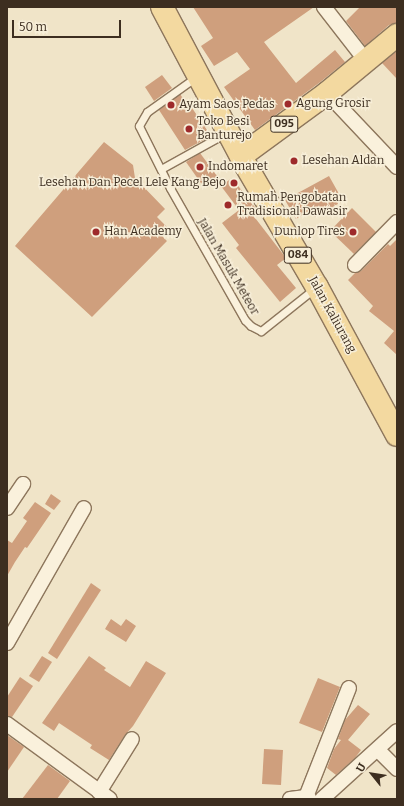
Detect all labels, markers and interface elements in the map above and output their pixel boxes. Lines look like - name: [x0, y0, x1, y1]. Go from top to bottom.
- scale bar: [14, 12, 123, 38]
- text: 50 m: [19, 20, 47, 34]
- place label: Agung Grosir: [296, 97, 370, 111]
- place label: Ayam Saos Pedas: [179, 98, 275, 112]
- marker: Agung Grosir: [283, 99, 293, 109]
- marker: Ayam Saos Pedas: [166, 100, 176, 110]
- place label: Toko Besi Banturejo: [197, 115, 252, 143]
- road number: 095: [270, 115, 298, 133]
- marker: Toko Besi Banturejo: [184, 124, 194, 134]
- place label: Lesehan Aldan: [302, 154, 384, 168]
- marker: Lesehan Aldan: [289, 156, 299, 166]
- place label: Indomaret: [208, 160, 268, 174]
- marker: Indomaret: [195, 162, 205, 172]
- place label: Lesehan Dan Pecel Lele Kang Bejo: [39, 176, 226, 190]
- marker: Lesehan Dan Pecel Lele Kang Bejo: [229, 178, 239, 188]
- place label: Rumah Pengobatan Tradisional Dawasir: [237, 191, 347, 219]
- marker: Rumah Pengobatan Tradisional Dawasir: [222, 199, 234, 211]
- street label: Jalan Masuk Meteor: [194, 216, 262, 318]
- place label: Han Academy: [104, 225, 182, 239]
- place label: Dunlop Tires: [274, 225, 345, 239]
- marker: Han Academy: [91, 227, 101, 237]
- marker: Dunlop Tires: [348, 227, 358, 237]
- road number: 084: [283, 246, 313, 264]
- street label: Jalan Kaliurang: [305, 274, 359, 356]
- north arrow: [352, 754, 392, 794]
- text: U: [353, 761, 369, 775]

